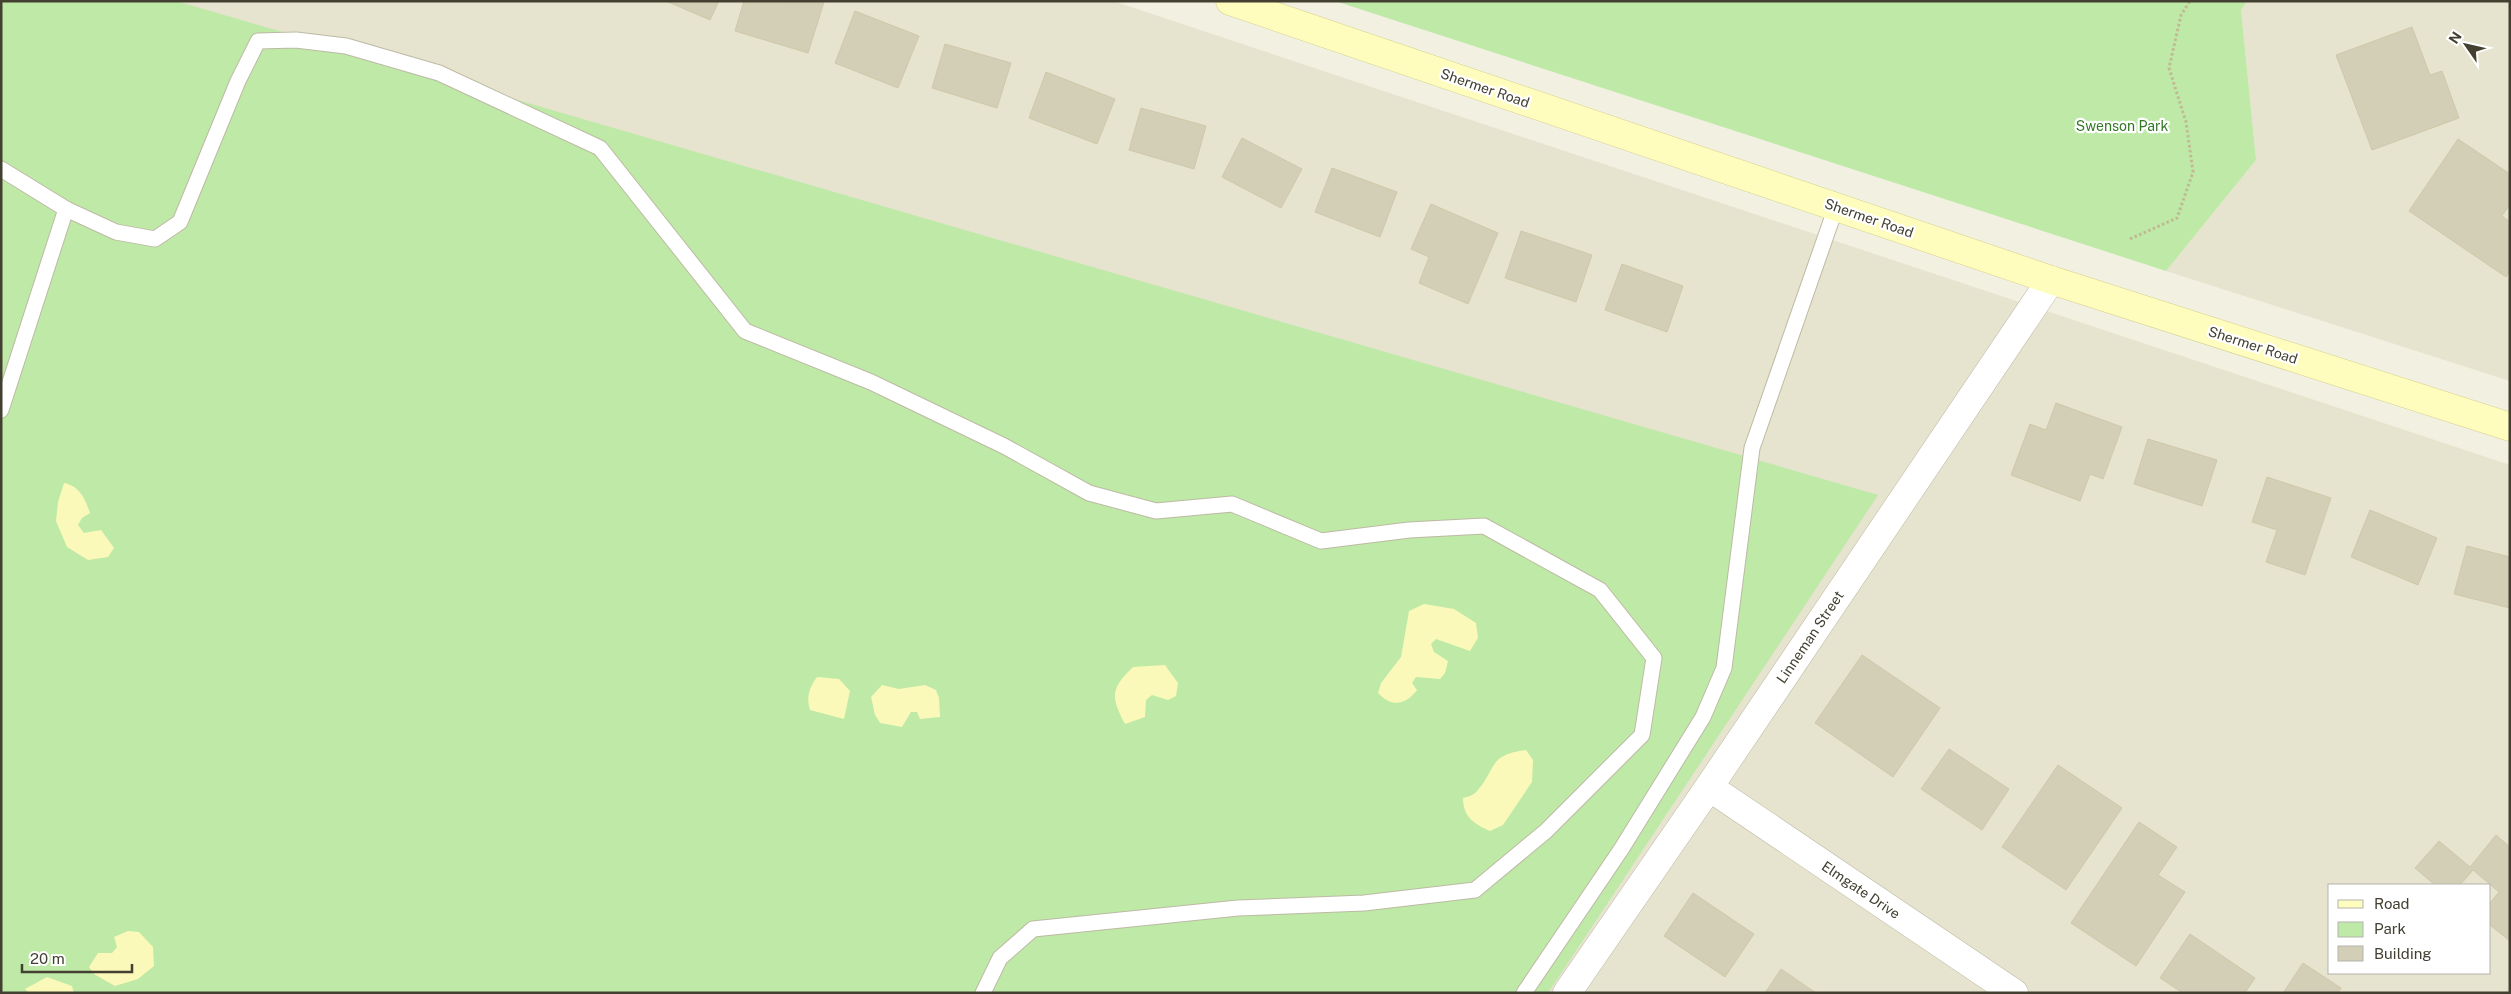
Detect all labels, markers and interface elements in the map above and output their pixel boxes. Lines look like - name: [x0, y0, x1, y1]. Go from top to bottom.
- north arrow: [2441, 20, 2491, 70]
- text: N: [2446, 29, 2465, 47]
- street label: Shermer Road: [1438, 65, 1532, 111]
- park label: Swenson Park: [2076, 118, 2168, 134]
- street label: Shermer Road: [1822, 195, 1916, 241]
- street label: Shermer Road: [2206, 323, 2300, 367]
- street label: Linneman Street: [1773, 588, 1847, 686]
- street label: Elmgate Drive: [1819, 858, 1903, 922]
- legend: [2328, 884, 2491, 974]
- text: Road: [2374, 895, 2410, 912]
- text: Park: [2374, 920, 2406, 937]
- scale bar: [22, 942, 132, 974]
- text: Building: [2374, 945, 2432, 962]
- text: 20 m: [30, 950, 65, 967]

